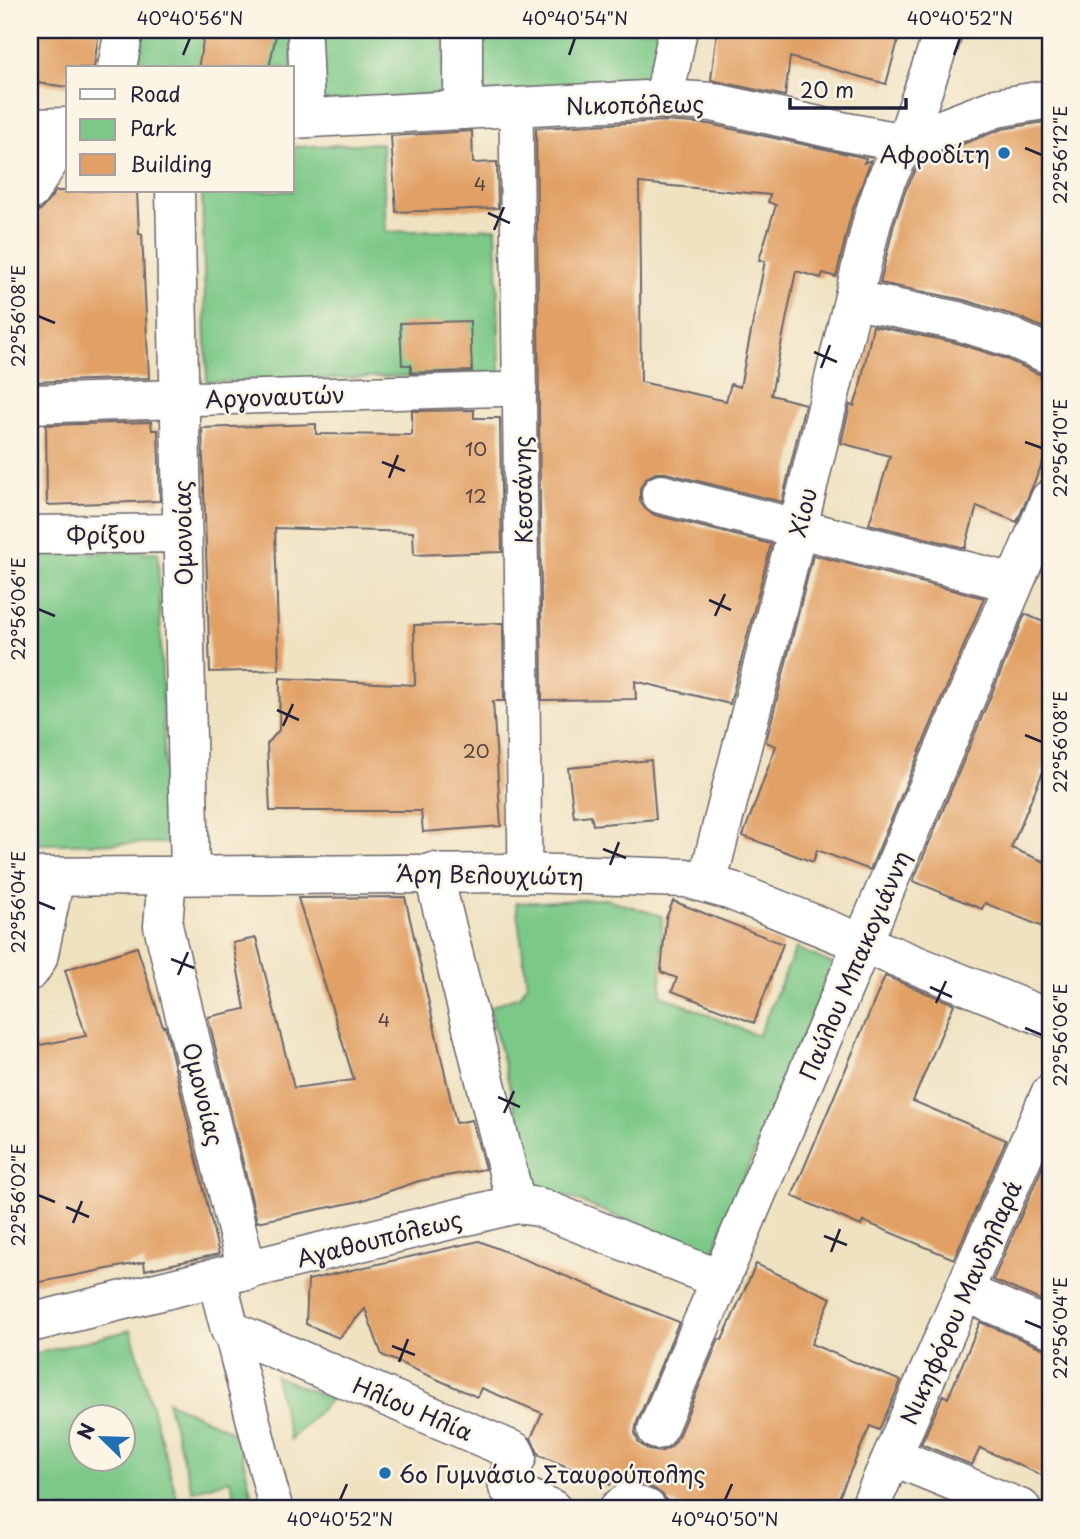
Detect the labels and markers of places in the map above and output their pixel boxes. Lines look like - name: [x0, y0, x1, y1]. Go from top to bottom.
- place label: Αφροδίτη: [880, 136, 990, 171]
- marker: Αφροδίτη: [996, 145, 1012, 161]
- place label: 6ο Γυμνάσιο Σταυρούπολης: [399, 1456, 706, 1491]
- marker: 6ο Γυμνάσιο Σταυρούπολης: [377, 1465, 393, 1481]

